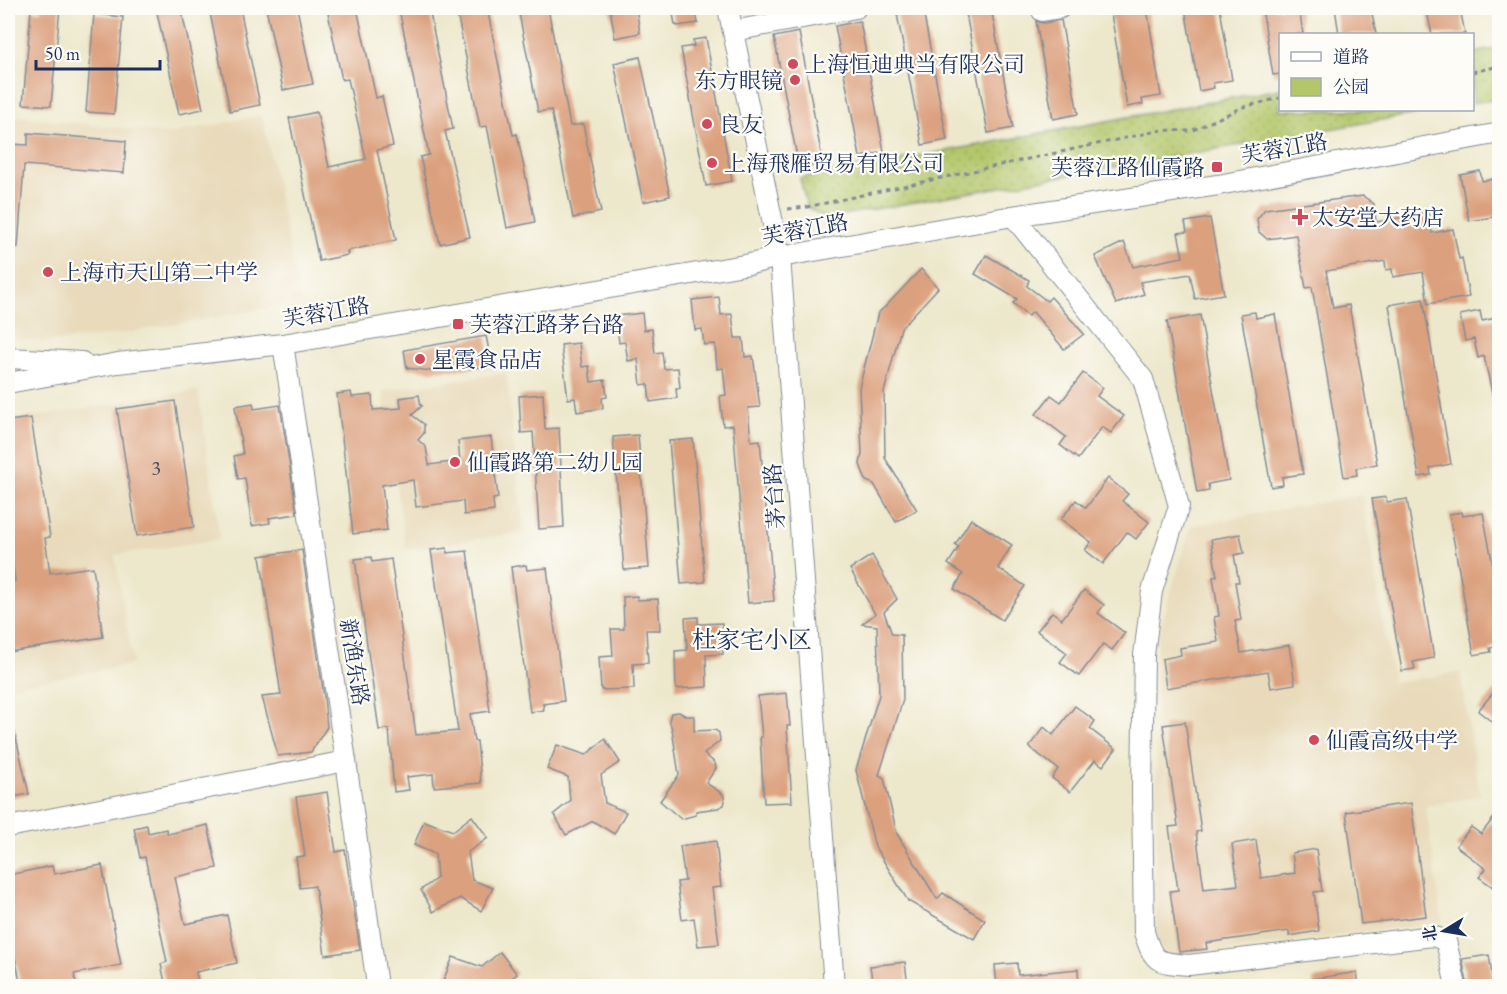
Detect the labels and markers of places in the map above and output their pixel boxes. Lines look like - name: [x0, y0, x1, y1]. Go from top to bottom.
- place label: 上海恒迪典当有限公司: [805, 50, 1025, 79]
- marker: 上海恒迪典当有限公司: [786, 57, 800, 71]
- place label: 东方眼镜: [695, 66, 783, 95]
- marker: 东方眼镜: [788, 73, 802, 87]
- place label: 良友: [719, 110, 763, 139]
- marker: 良友: [700, 117, 714, 131]
- place label: 上海飛雁贸易有限公司: [724, 149, 944, 178]
- place label: 芙蓉江路仙霞路: [1051, 153, 1205, 182]
- marker: 上海飛雁贸易有限公司: [705, 156, 719, 170]
- marker: 芙蓉江路仙霞路: [1210, 160, 1224, 174]
- place label: 太安堂大药店: [1312, 203, 1444, 232]
- marker: 太安堂大药店: [1293, 210, 1307, 224]
- place label: 上海市天山第二中学: [60, 258, 258, 287]
- marker: 上海市天山第二中学: [41, 265, 55, 279]
- place label: 芙蓉江路茅台路: [470, 310, 624, 339]
- marker: 芙蓉江路茅台路: [451, 317, 465, 331]
- place label: 星霞食品店: [432, 345, 542, 374]
- marker: 星霞食品店: [413, 352, 427, 366]
- place label: 仙霞路第二幼儿园: [467, 448, 643, 477]
- marker: 仙霞路第二幼儿园: [448, 455, 462, 469]
- place label: 仙霞高级中学: [1326, 726, 1458, 755]
- marker: 仙霞高级中学: [1307, 733, 1321, 747]

